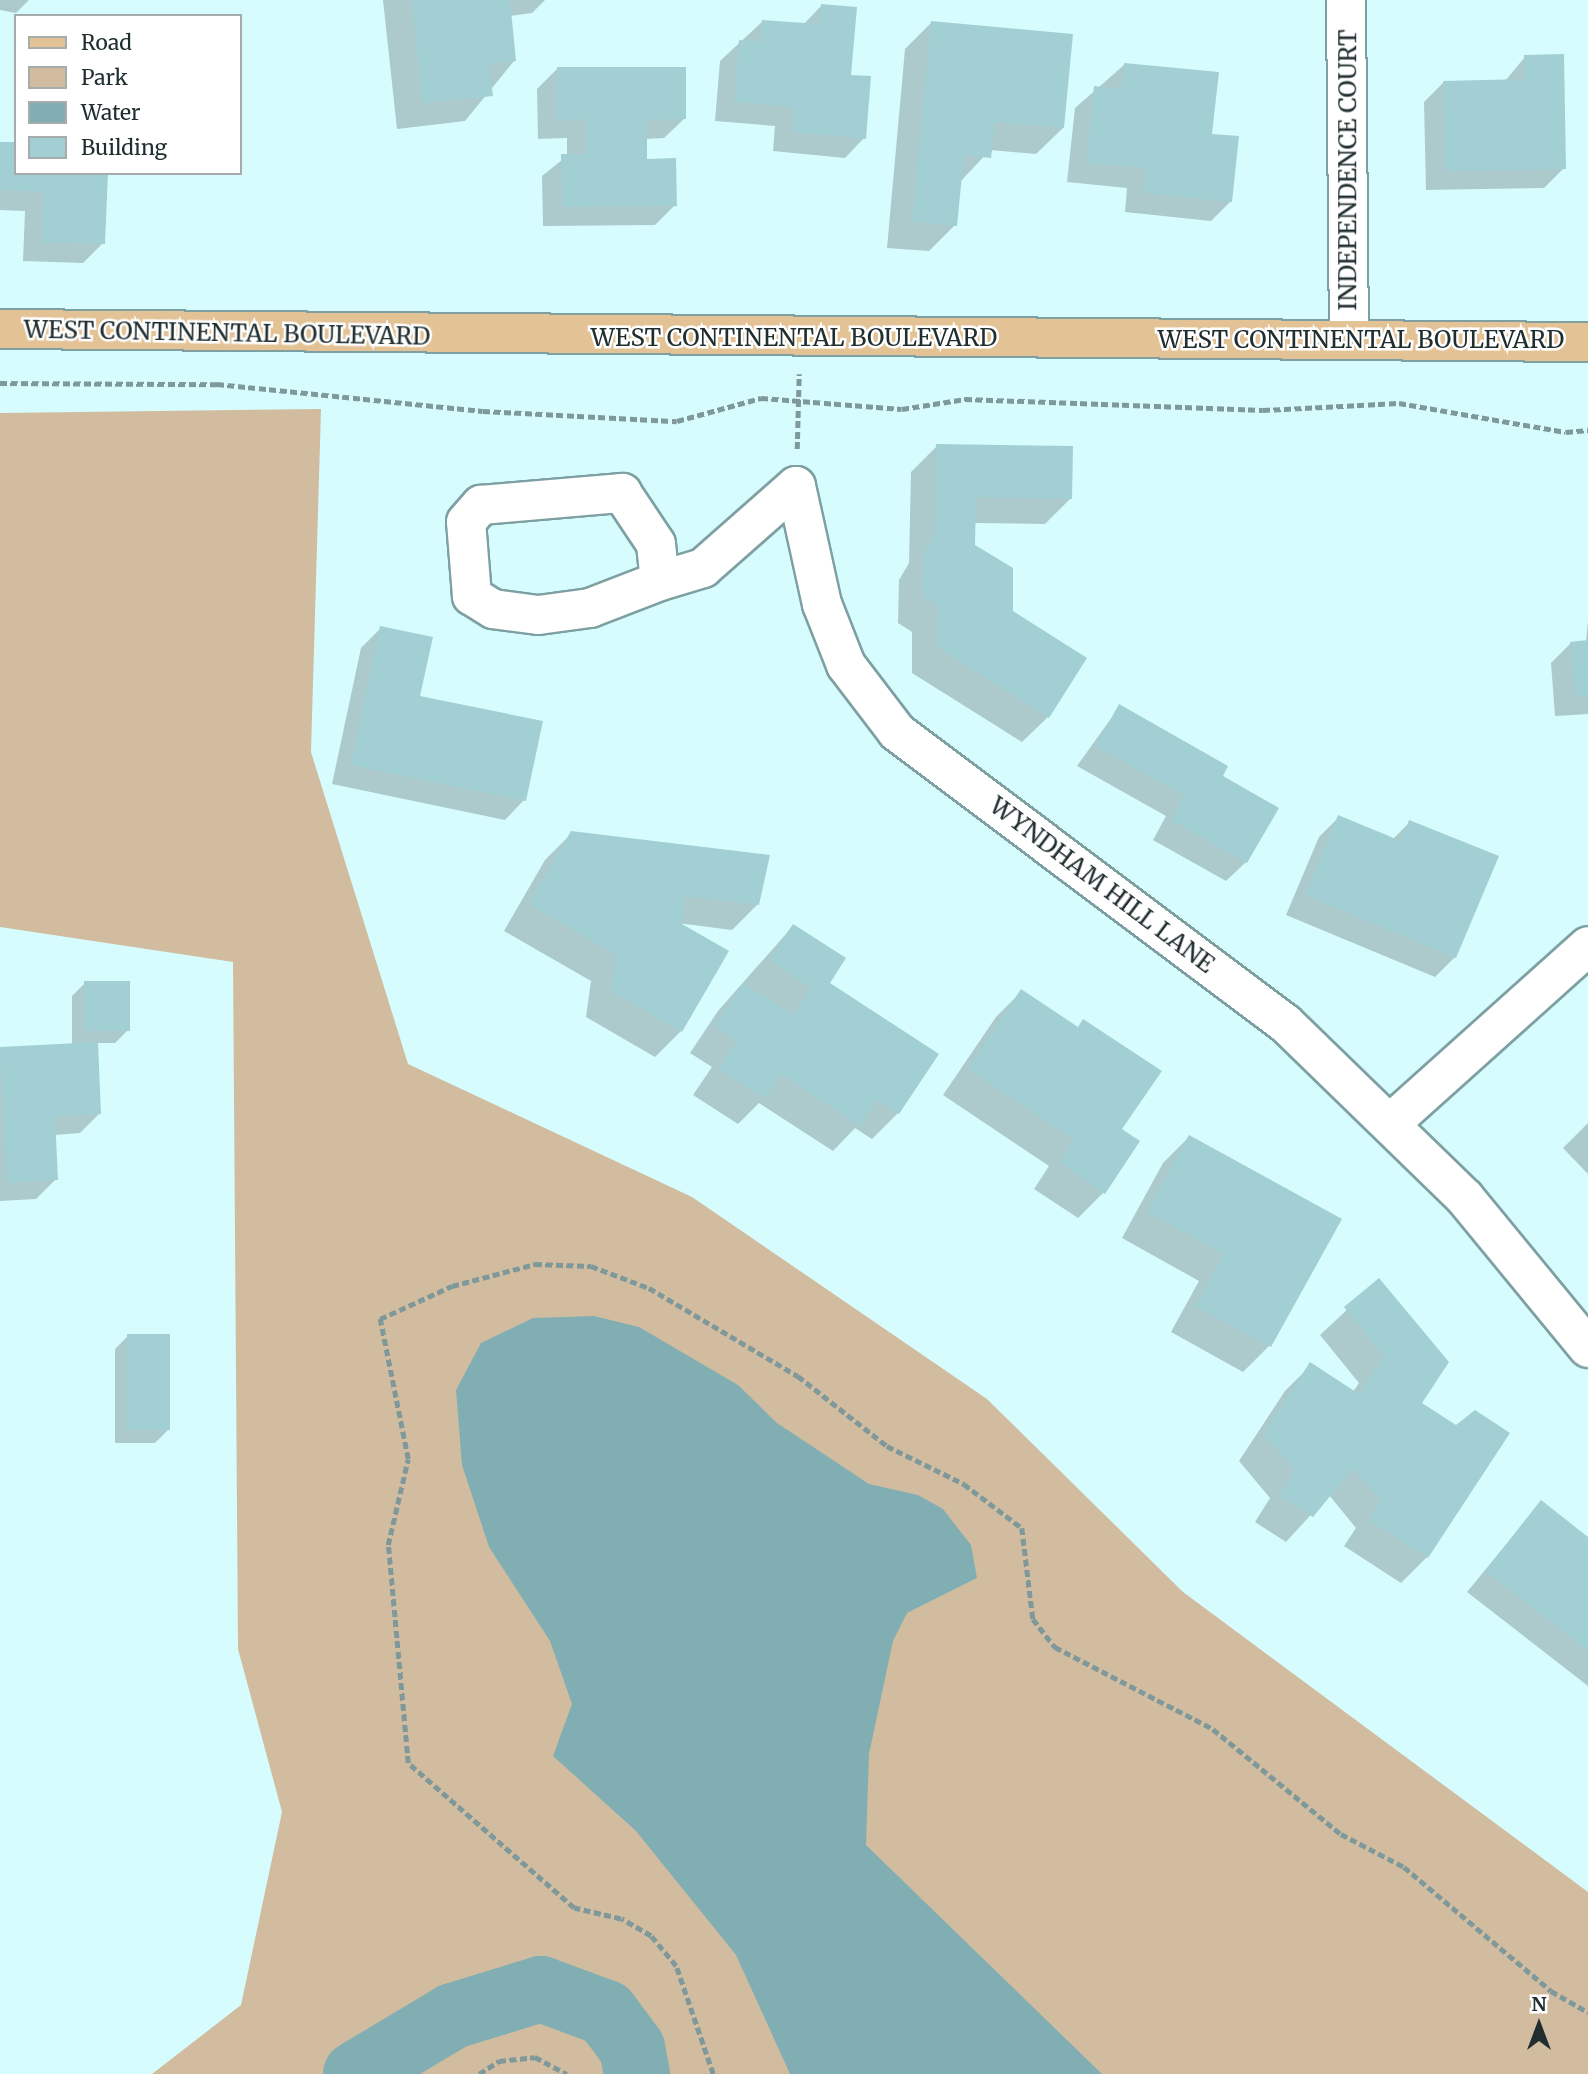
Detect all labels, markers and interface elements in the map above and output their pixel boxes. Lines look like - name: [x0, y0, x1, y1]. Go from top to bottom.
- legend: [14, 14, 242, 175]
- text: Road: [81, 29, 132, 56]
- street label: INDEPENDENCE COURT: [1334, 29, 1362, 311]
- text: Park: [81, 64, 128, 91]
- text: Water: [81, 99, 140, 126]
- text: Building: [81, 134, 167, 161]
- street label: WEST CONTINENTAL BOULEVARD: [24, 315, 430, 351]
- street label: WEST CONTINENTAL BOULEVARD: [591, 324, 997, 352]
- street label: WEST CONTINENTAL BOULEVARD: [1158, 326, 1564, 354]
- street label: WYNDHAM HILL LANE: [984, 791, 1220, 979]
- north arrow: [1504, 1990, 1574, 2060]
- text: N: [1531, 1992, 1547, 2016]

